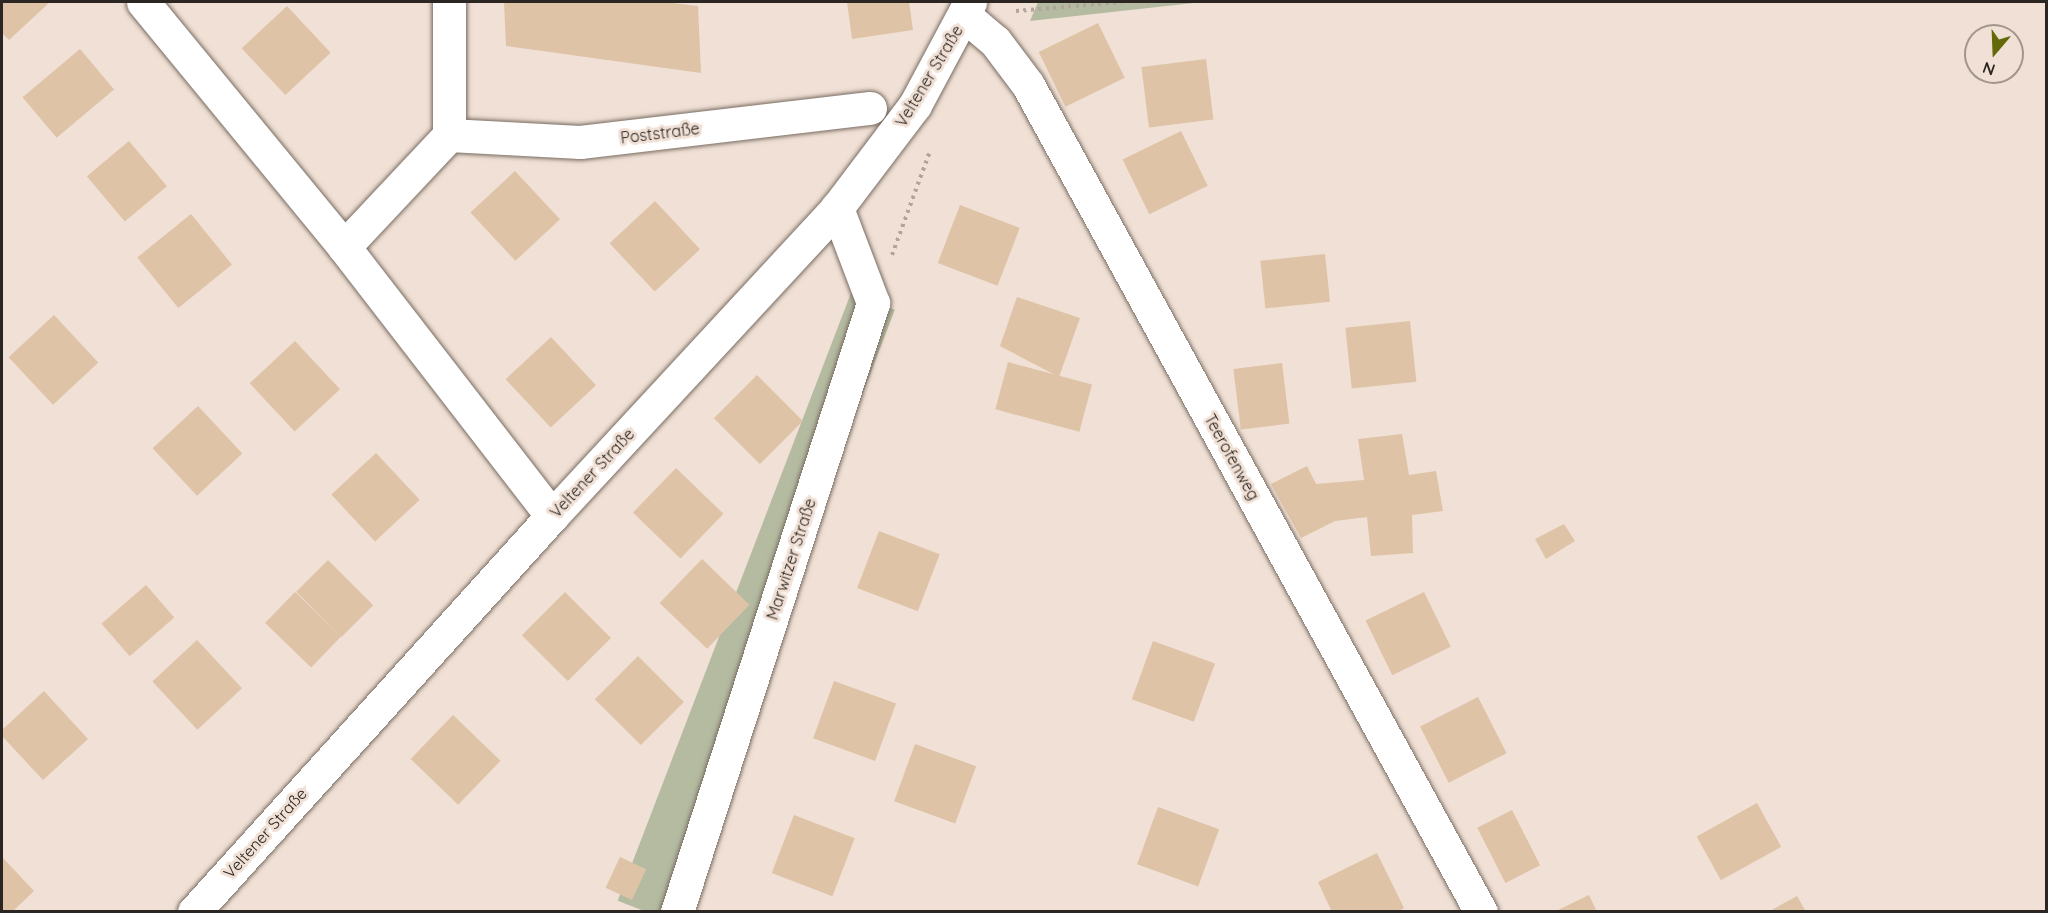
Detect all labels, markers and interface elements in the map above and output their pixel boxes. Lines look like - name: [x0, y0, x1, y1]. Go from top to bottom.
- street label: Veltener Straße: [891, 22, 967, 130]
- north arrow: [1964, 24, 2024, 84]
- text: N: [1980, 58, 1998, 81]
- street label: Poststraße: [619, 119, 701, 147]
- street label: Teerofenweg: [1200, 410, 1264, 504]
- street label: Veltener Straße: [546, 424, 638, 522]
- street label: Marwitzer Straße: [762, 496, 820, 622]
- street label: Veltener Straße: [219, 784, 311, 882]

